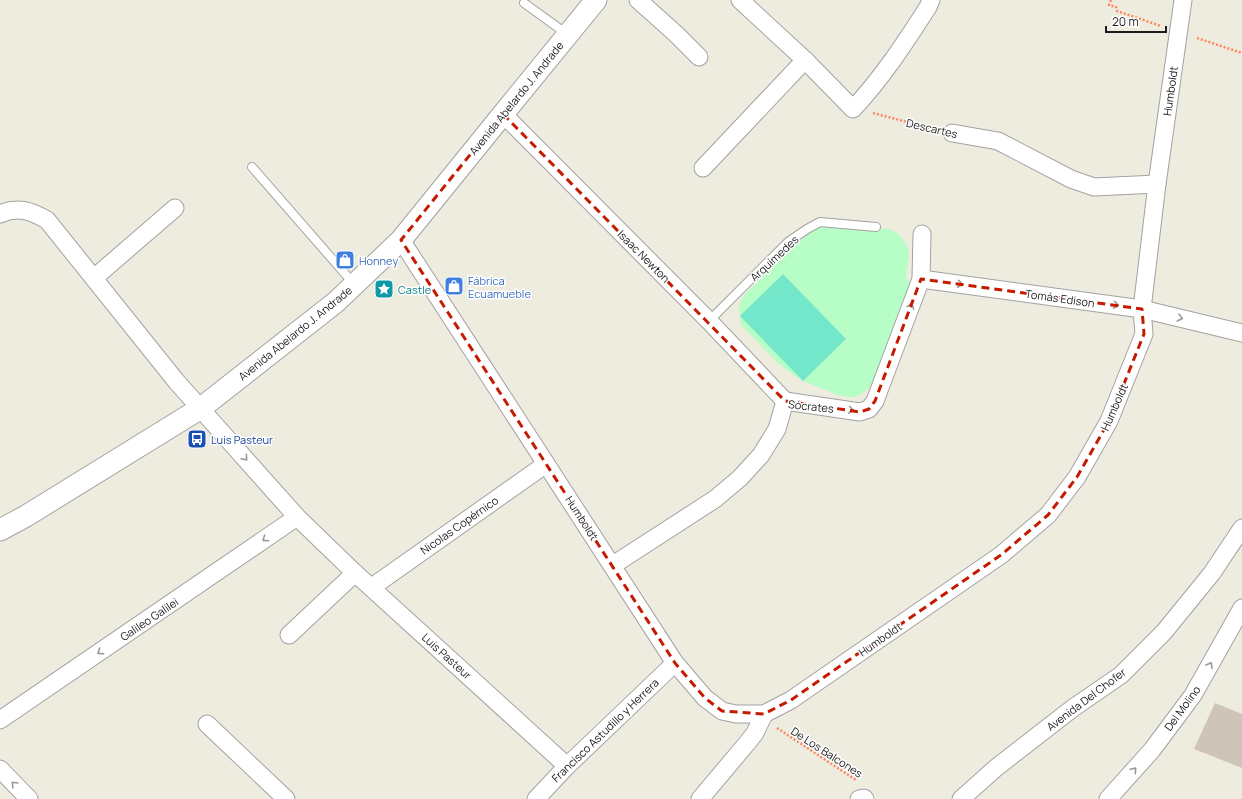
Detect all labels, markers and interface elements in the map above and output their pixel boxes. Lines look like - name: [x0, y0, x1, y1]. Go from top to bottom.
- scale bar: [1106, 8, 1166, 34]
- text: 20 m: [1112, 13, 1139, 30]
- street label: Avenida Abelardo J. Andrade: [465, 38, 567, 158]
- street label: Humboldt: [1159, 65, 1181, 117]
- street label: Descartes: [905, 115, 959, 141]
- street label: Isaac Newton: [615, 227, 673, 285]
- street label: Arquímedes: [747, 232, 802, 284]
- shop icon: Honney: [334, 249, 356, 271]
- place label: Honney: [359, 253, 398, 268]
- place label: Fábrica Ecuamueble: [468, 273, 531, 301]
- shop icon: Fábrica Ecuamueble: [443, 275, 465, 297]
- place icon: Castle: [373, 278, 395, 300]
- one-way arrow: [957, 280, 963, 289]
- street label: Avenida Abelardo J. Andrade: [235, 282, 355, 384]
- place label: Castle: [398, 282, 432, 297]
- street label: Tomás Edison: [1024, 286, 1096, 310]
- one-way arrow: [1113, 300, 1120, 309]
- one-way arrow: [906, 303, 915, 310]
- one-way arrow: [1176, 313, 1183, 322]
- street label: Humboldt: [1097, 381, 1131, 433]
- street label: Sócrates: [788, 396, 835, 416]
- one-way arrow: [848, 405, 854, 414]
- bus stop icon: Luis Pasteur: [186, 428, 208, 450]
- place label: Luis Pasteur: [211, 432, 273, 447]
- one-way arrow: [241, 454, 248, 461]
- street label: Nicolas Copérnico: [417, 492, 501, 558]
- street label: Humboldt: [562, 493, 602, 543]
- one-way arrow: [262, 534, 269, 542]
- street label: Galileo Galilei: [117, 594, 181, 644]
- street label: Humboldt: [855, 619, 905, 659]
- street label: Luis Pasteur: [419, 630, 475, 682]
- one-way arrow: [97, 647, 104, 655]
- one-way arrow: [1206, 662, 1213, 669]
- street label: Avenida Del Chofer: [1043, 664, 1129, 734]
- street label: Francisco Astudillo y Herrera: [548, 675, 662, 785]
- street label: Del Molino: [1161, 682, 1204, 734]
- street label: De Los Balcones: [788, 723, 866, 781]
- one-way arrow: [1130, 767, 1137, 774]
- one-way arrow: [12, 781, 19, 789]

